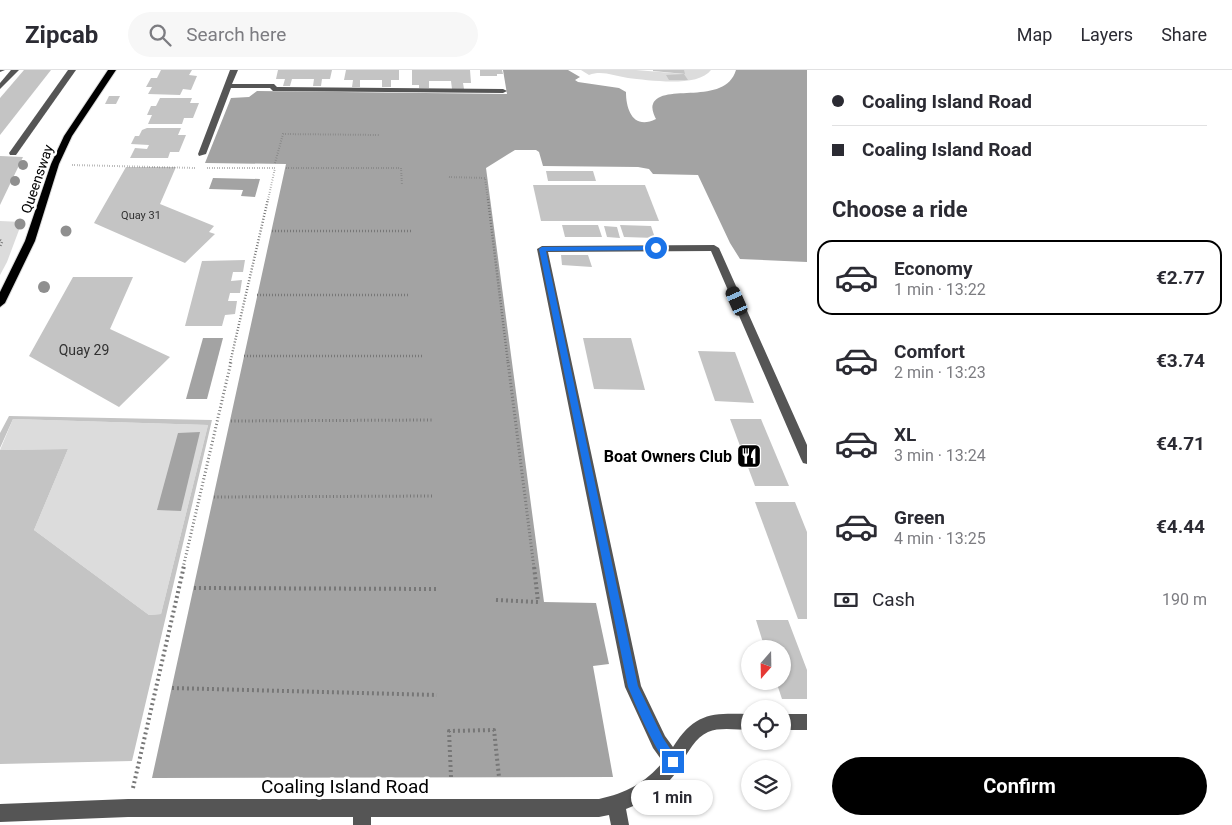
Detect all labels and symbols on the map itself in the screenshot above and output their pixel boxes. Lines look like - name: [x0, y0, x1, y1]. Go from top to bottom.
- street label: Queensway: [18, 142, 56, 216]
- house number: Quay 31: [121, 209, 161, 222]
- route start: [645, 237, 667, 259]
- car: [724, 284, 749, 318]
- house number: Quay 29: [59, 342, 109, 358]
- restaurant icon: Boat Owners Club: [736, 443, 762, 469]
- place label: Boat Owners Club: [604, 447, 732, 466]
- north arrow: [741, 640, 791, 690]
- route end: [662, 751, 684, 773]
- street label: Coaling Island Road: [261, 775, 429, 798]
- callout: 1 min: [632, 780, 714, 814]

